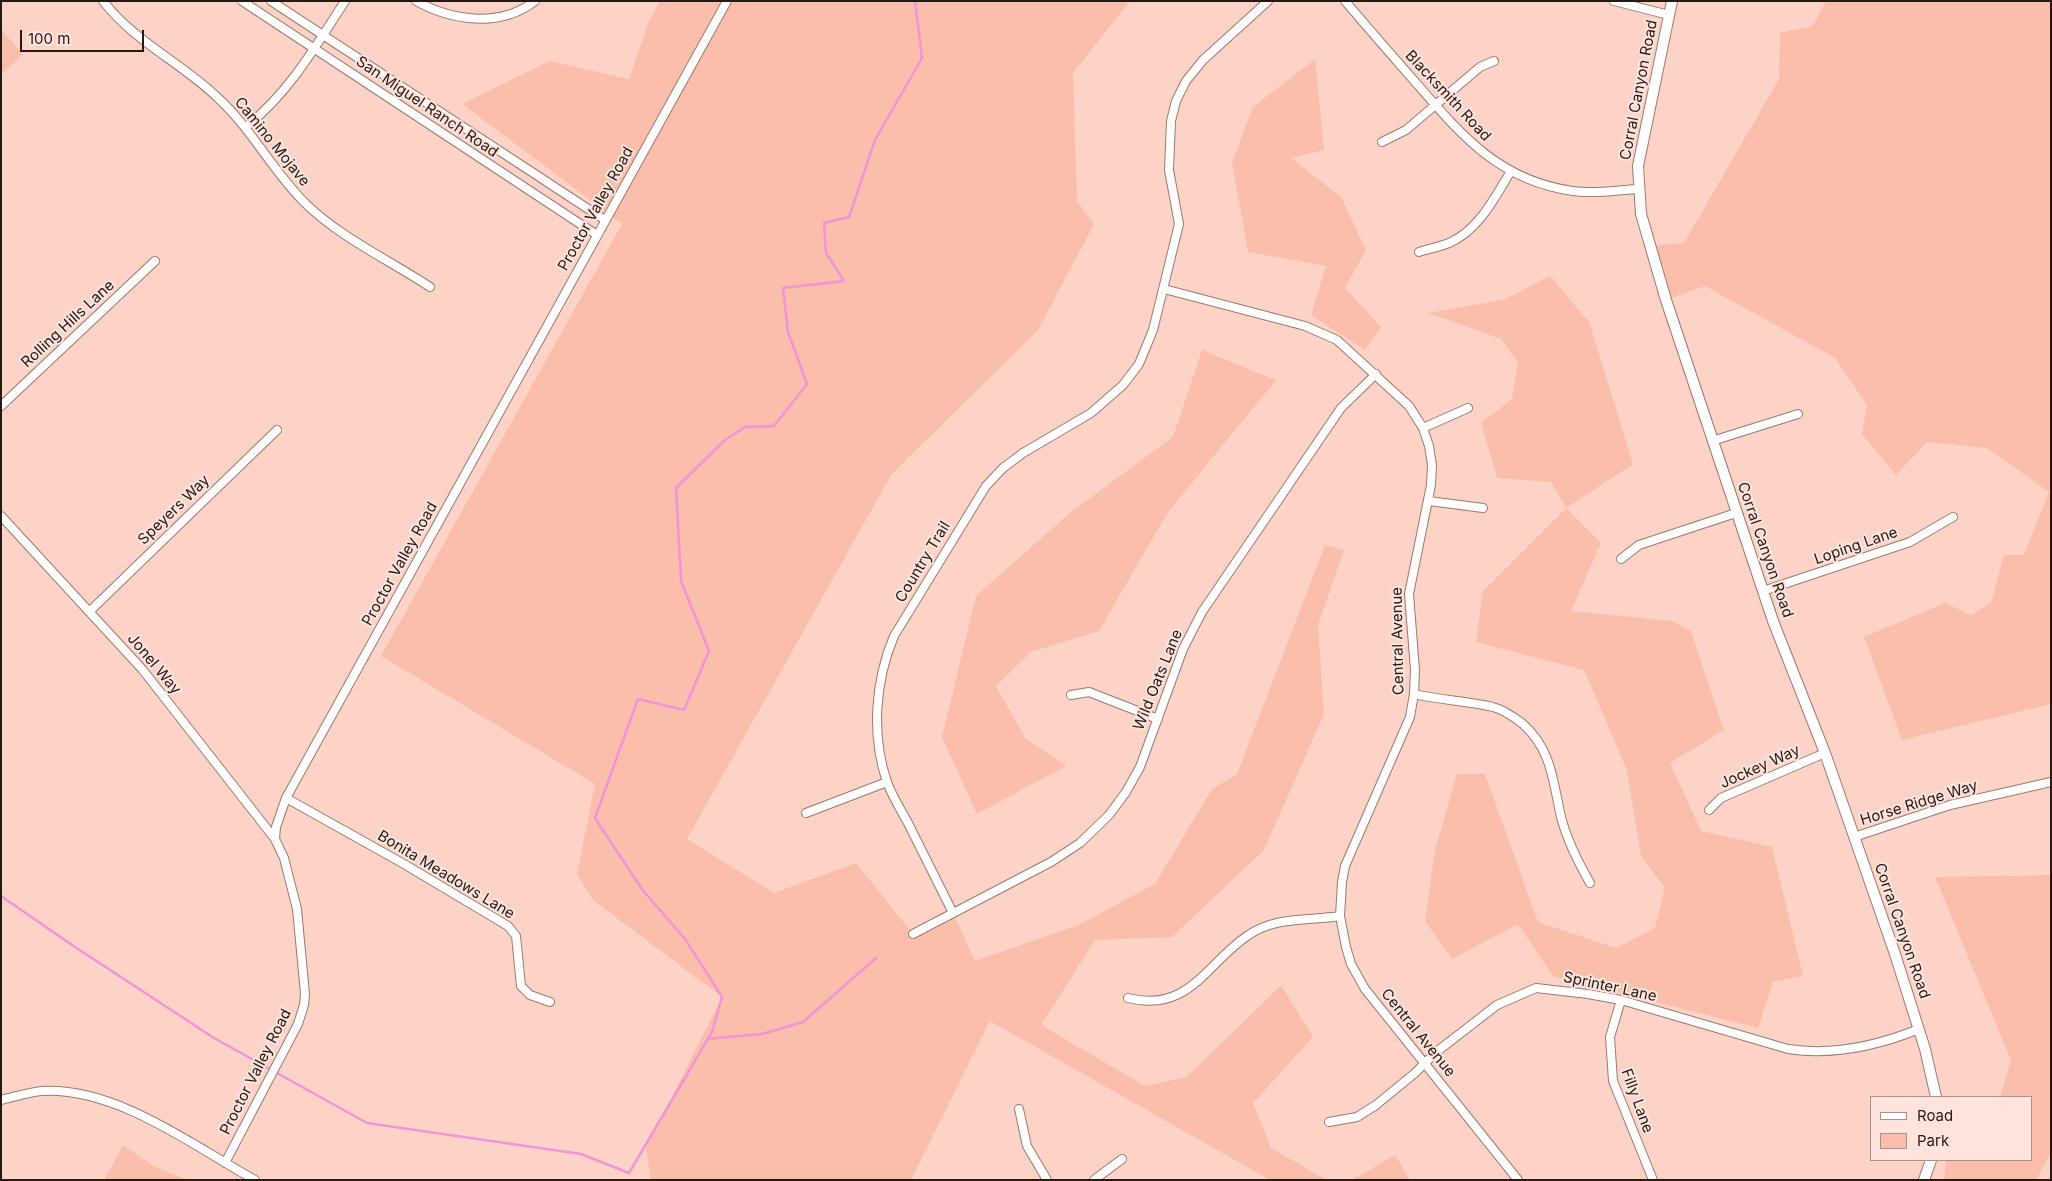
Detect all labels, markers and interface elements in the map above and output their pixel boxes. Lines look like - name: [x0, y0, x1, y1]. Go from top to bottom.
- street label: Corral Canyon Road: [1617, 19, 1661, 161]
- scale bar: [22, 20, 146, 52]
- text: 100 m: [28, 29, 70, 48]
- street label: Blacksmith Road: [1401, 47, 1495, 145]
- street label: San Miguel Ranch Road: [352, 53, 502, 161]
- street label: Camino Mojave: [231, 94, 313, 190]
- street label: Proctor Valley Road: [555, 144, 637, 274]
- street label: Rolling Hills Lane: [18, 276, 118, 372]
- street label: Speyers Way: [134, 471, 214, 549]
- street label: Corral Canyon Road: [1733, 480, 1797, 620]
- street label: Proctor Valley Road: [359, 499, 441, 629]
- street label: Country Trail: [892, 518, 954, 606]
- street label: Loping Lane: [1812, 523, 1900, 569]
- street label: Central Avenue: [1388, 587, 1408, 695]
- street label: Wild Oats Lane: [1130, 627, 1186, 733]
- street label: Jonel Way: [123, 630, 185, 698]
- street label: Jockey Way: [1717, 741, 1803, 793]
- street label: Horse Ridge Way: [1858, 777, 1980, 829]
- street label: Bonita Meadows Lane: [374, 827, 518, 923]
- street label: Corral Canyon Road: [1870, 861, 1934, 1001]
- street label: Sprinter Lane: [1562, 968, 1658, 1006]
- street label: Central Avenue: [1377, 985, 1459, 1081]
- street label: Proctor Valley Road: [216, 1006, 296, 1138]
- street label: Filly Lane: [1617, 1066, 1657, 1136]
- legend: [1870, 1096, 2032, 1161]
- text: Road: [1917, 1106, 1953, 1125]
- text: Park: [1917, 1131, 1949, 1150]

